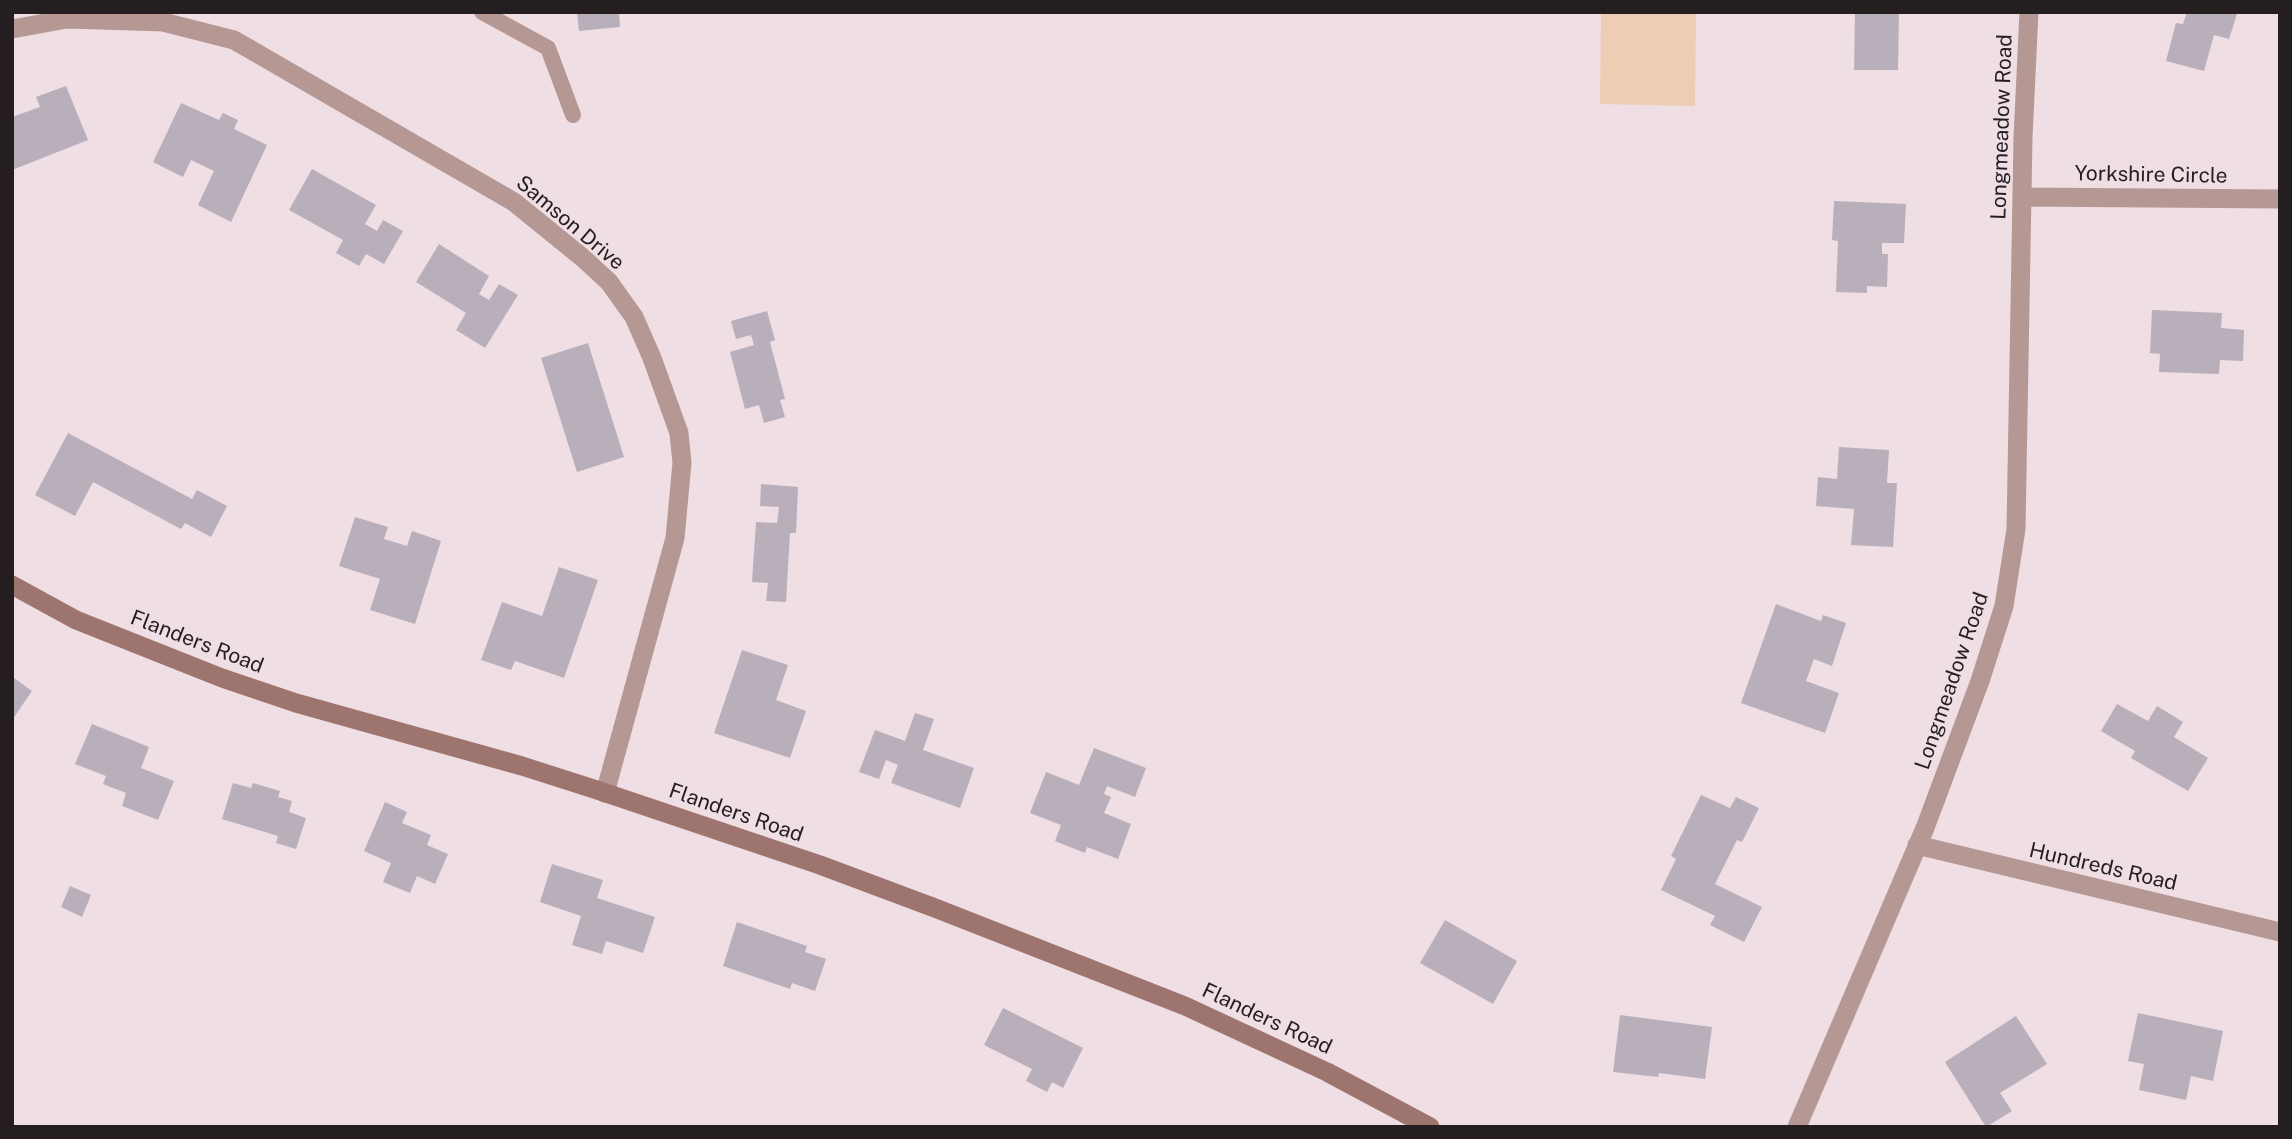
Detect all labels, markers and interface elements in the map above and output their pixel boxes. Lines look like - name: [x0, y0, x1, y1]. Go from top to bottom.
- street label: Longmeadow Road: [1986, 34, 2018, 220]
- street label: Yorkshire Circle: [2074, 161, 2228, 189]
- street label: Samson Drive: [511, 170, 629, 276]
- street label: Longmeadow Road: [1910, 589, 1994, 773]
- street label: Flanders Road: [127, 605, 267, 679]
- street label: Flanders Road: [665, 778, 807, 848]
- street label: Hundreds Road: [2027, 838, 2179, 896]
- street label: Flanders Road: [1198, 978, 1336, 1060]

